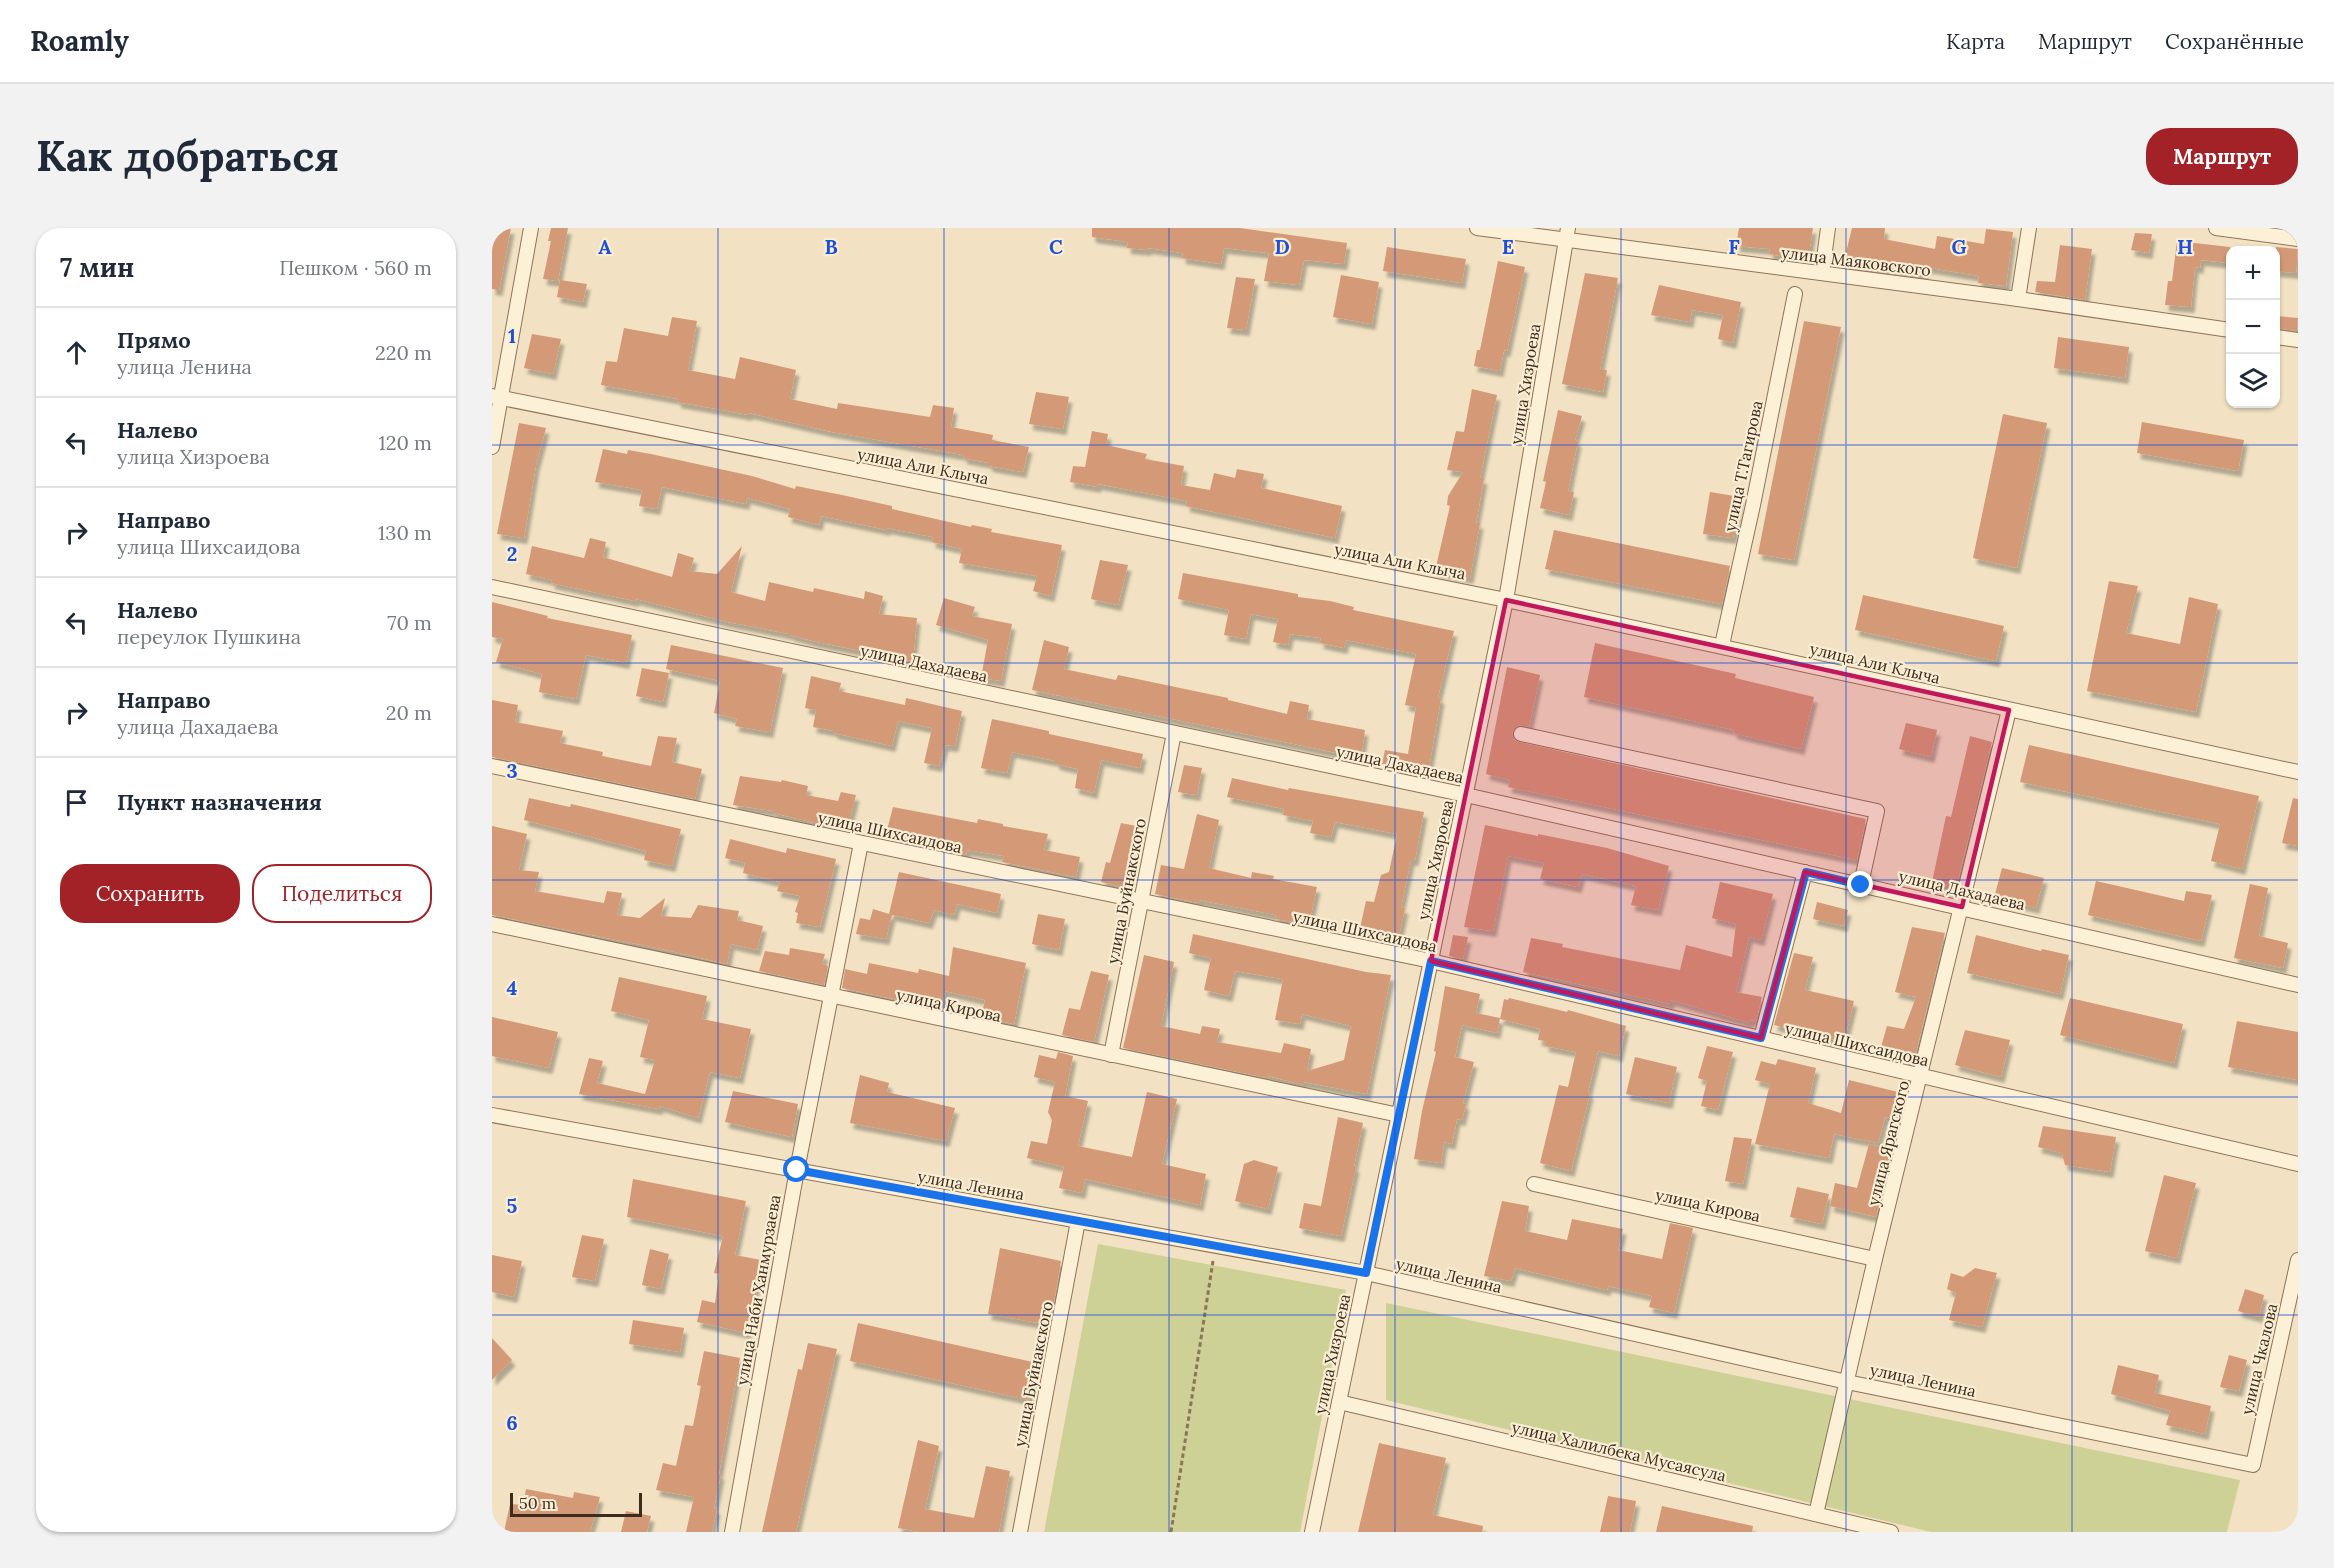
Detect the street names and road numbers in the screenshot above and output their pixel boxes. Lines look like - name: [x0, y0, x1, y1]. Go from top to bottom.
- street label: улица Маяковского: [1780, 242, 1932, 280]
- street label: улица Хизроева: [1506, 322, 1544, 446]
- street label: улица Т.Тагирова: [1719, 399, 1767, 533]
- street label: улица Али Клыча: [856, 443, 990, 489]
- street label: улица Али Клыча: [1333, 538, 1467, 584]
- street label: улица Али Клыча: [1808, 638, 1942, 688]
- street label: улица Дахадаева: [859, 640, 989, 686]
- street label: улица Дахадаева: [1335, 741, 1465, 787]
- street label: улица Хизроева: [1413, 798, 1457, 922]
- street label: улица Шихсаидова: [816, 807, 964, 857]
- street label: улица Буйнакского: [1102, 816, 1150, 966]
- street label: улица Дахадаева: [1897, 866, 2027, 914]
- street label: улица Шихсаидова: [1291, 906, 1439, 956]
- street label: улица Кирова: [895, 984, 1003, 1026]
- street label: улица Шихсаидова: [1783, 1018, 1931, 1070]
- street label: улица Ярагского: [1863, 1078, 1913, 1208]
- street label: улица Ленина: [916, 1166, 1026, 1204]
- street label: улица Кирова: [1654, 1184, 1762, 1226]
- street label: улица Наби Ханмурзаева: [731, 1193, 785, 1387]
- street label: улица Ленина: [1394, 1253, 1504, 1297]
- street label: улица Хизроева: [1310, 1292, 1354, 1416]
- street label: улица Буйнакского: [1009, 1299, 1057, 1449]
- street label: улица Чкалова: [2236, 1301, 2282, 1417]
- street label: улица Ленина: [1868, 1359, 1978, 1401]
- street label: улица Халилбека Мусаясула: [1510, 1417, 1728, 1485]

